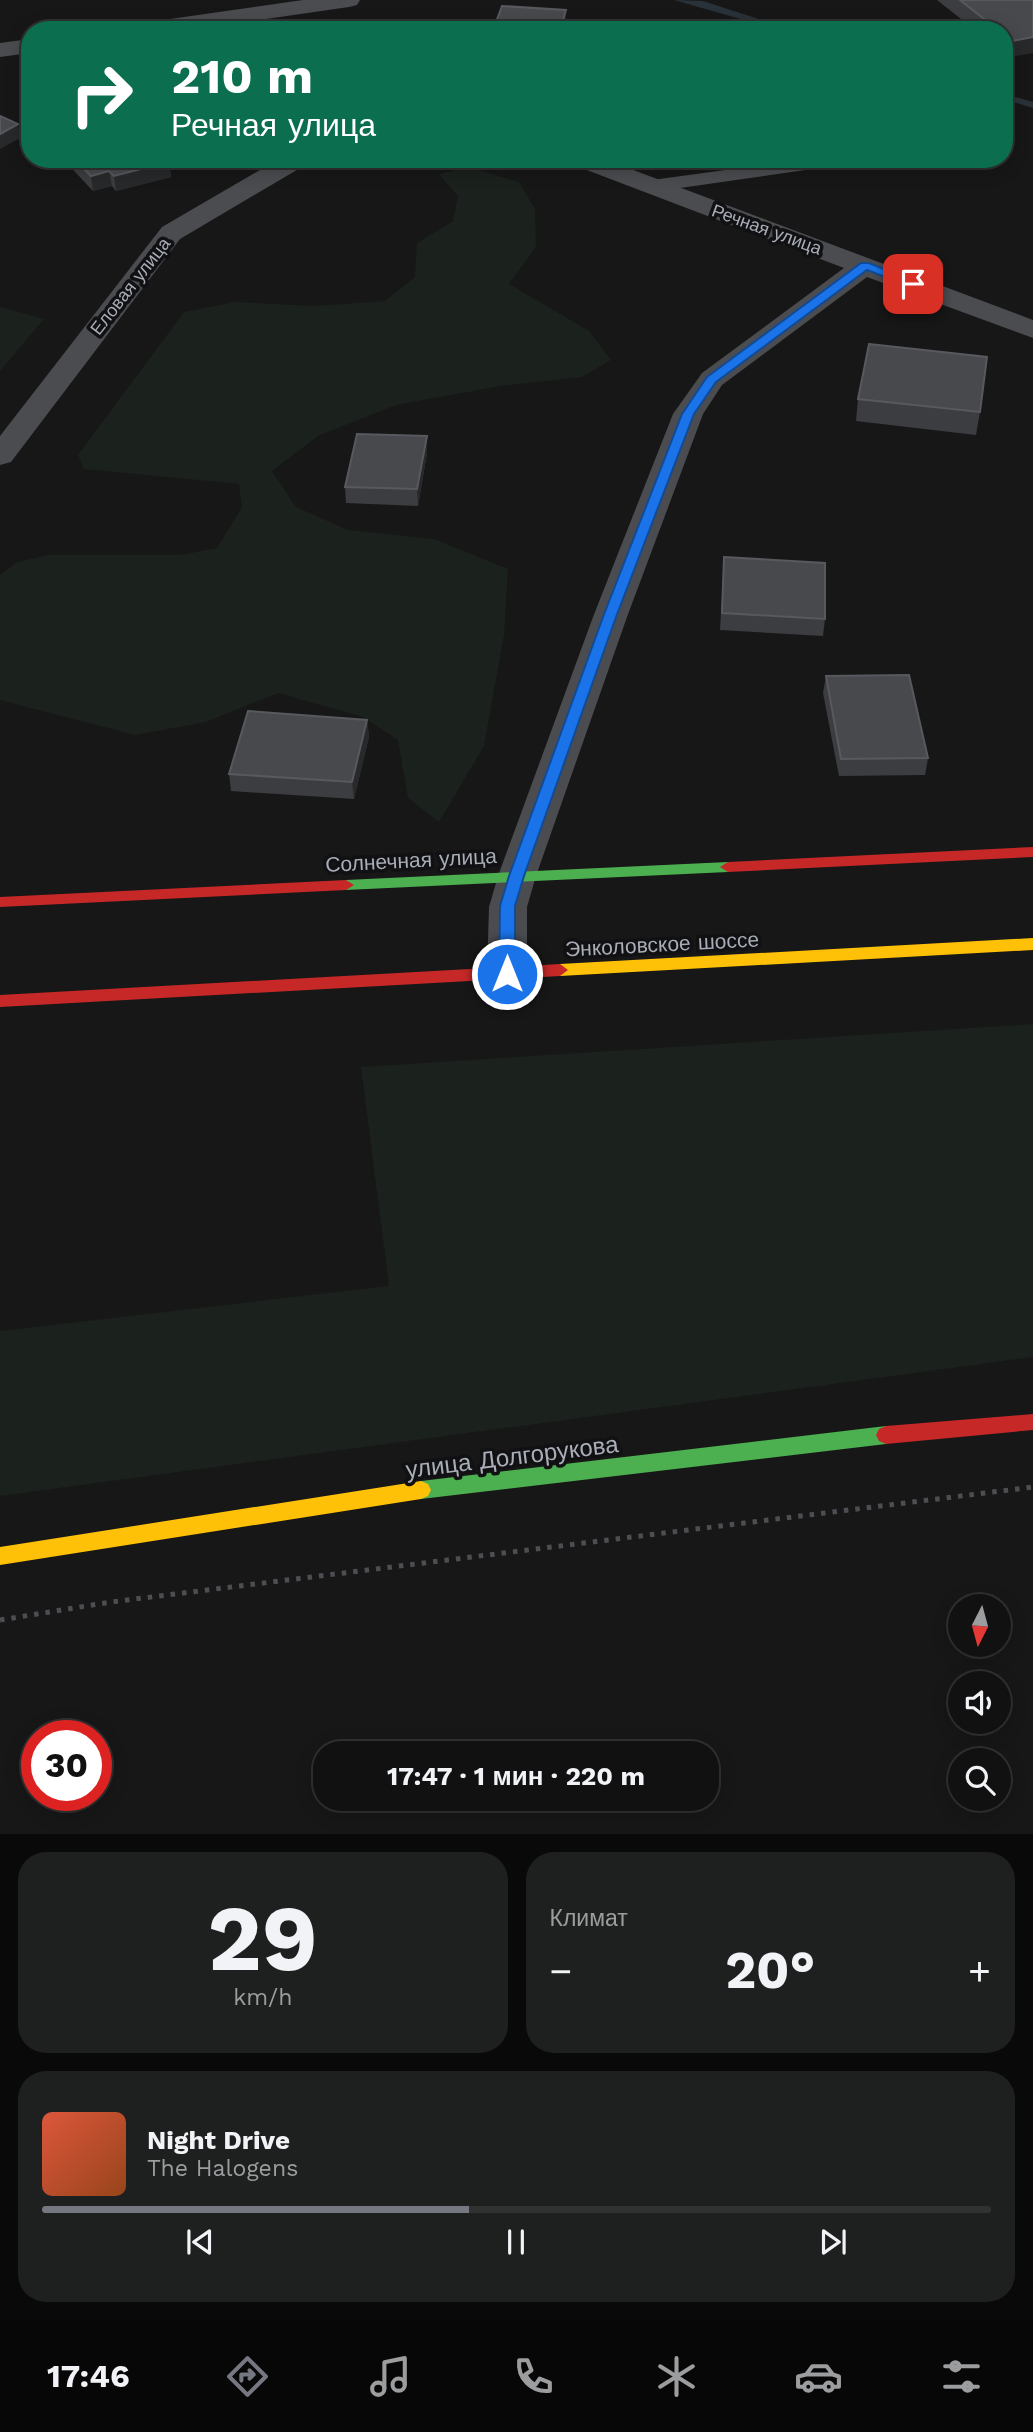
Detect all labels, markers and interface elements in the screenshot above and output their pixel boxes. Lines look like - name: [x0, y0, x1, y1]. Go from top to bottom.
- text: 210 m: [171, 47, 313, 105]
- icon: right: [56, 49, 147, 140]
- text: Речная улица: [171, 106, 376, 144]
- street label: Речная улица: [709, 199, 826, 259]
- street label: Еловая улица: [86, 232, 175, 339]
- pin: [883, 254, 943, 314]
- icon: arrive: [894, 265, 932, 303]
- street label: Солнечная улица: [325, 843, 498, 877]
- street label: Энколовское шоссе: [564, 926, 760, 962]
- position arrow: [470, 937, 544, 1011]
- street label: улица Долгорукова: [404, 1430, 621, 1484]
- north arrow: [948, 1594, 1012, 1657]
- map controls: [948, 1594, 1011, 1811]
- button: sound: [948, 1671, 1011, 1734]
- speed limit sign: 30: [21, 1720, 112, 1811]
- button: search: [948, 1748, 1011, 1811]
- text: 17:47 · 1 мин · 220 m: [387, 1761, 645, 1791]
- text: 29: [208, 1885, 318, 1992]
- text: Климат: [550, 1905, 628, 1932]
- text: 20°: [725, 1940, 815, 2001]
- text: −: [550, 1949, 572, 1993]
- text: +: [968, 1949, 991, 1993]
- text: km/h: [233, 1984, 292, 2011]
- text: Night Drive: [147, 2125, 290, 2155]
- text: The Halogens: [147, 2155, 298, 2182]
- icon: previous: [181, 2223, 219, 2261]
- icon: pause: [497, 2223, 535, 2261]
- icon: next: [814, 2223, 852, 2261]
- icon: directions: [223, 2352, 272, 2401]
- icon: music: [366, 2352, 415, 2401]
- icon: phone: [509, 2352, 558, 2401]
- icon: climate: [652, 2352, 701, 2401]
- icon: car: [794, 2352, 843, 2401]
- icon: filters: [937, 2352, 986, 2401]
- text: 17:46: [47, 2357, 130, 2395]

